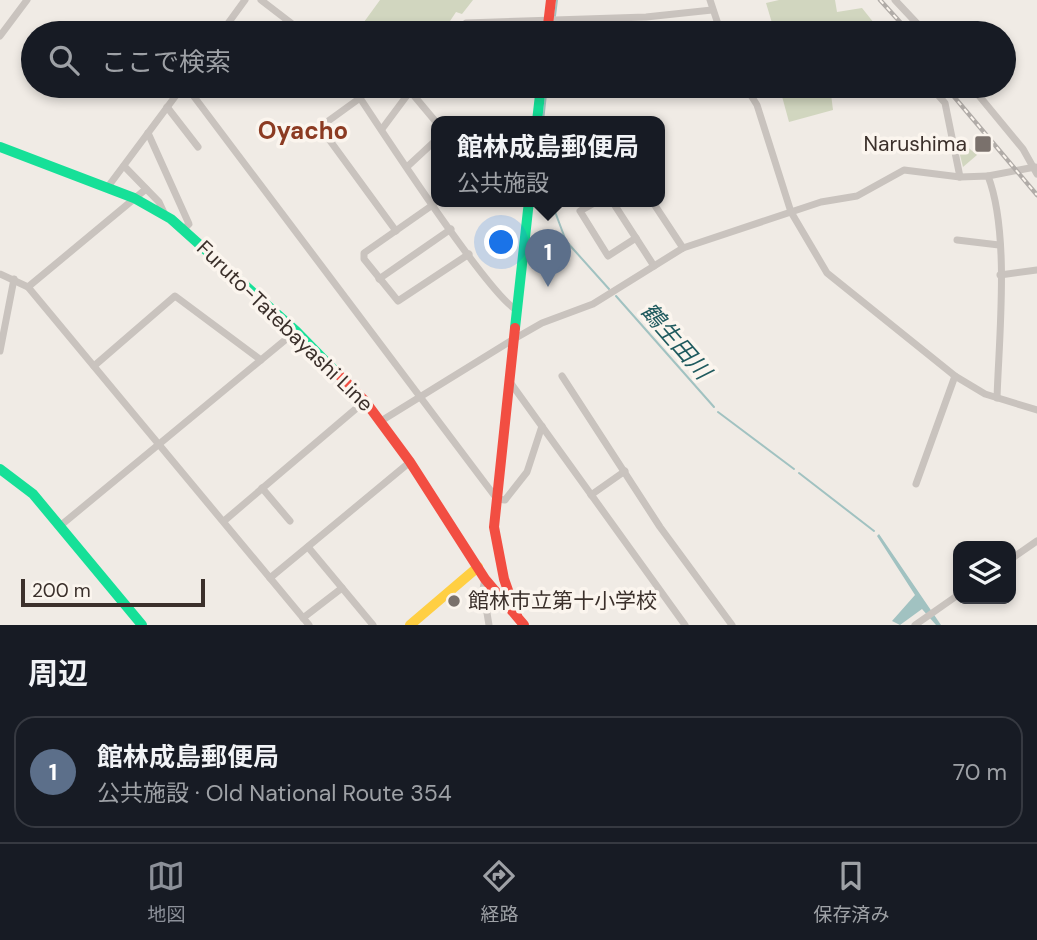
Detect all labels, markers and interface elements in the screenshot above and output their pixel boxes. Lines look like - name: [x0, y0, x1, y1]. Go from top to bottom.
- search box: [21, 21, 1016, 98]
- icon: search: [45, 41, 83, 79]
- text: ここで検索: [101, 45, 231, 79]
- district label: Oyacho: [258, 115, 348, 146]
- popup: [431, 116, 665, 207]
- text: 館林成島郵便局: [457, 130, 639, 164]
- place label: Narushima: [863, 130, 967, 158]
- marker: Narushima: [973, 134, 993, 154]
- text: 公共施設: [457, 168, 549, 198]
- your location: [484, 225, 518, 259]
- pin: 1: [525, 229, 571, 287]
- street label: Furuto-Tatebayashi Line: [191, 234, 379, 418]
- water label: 鶴生田川: [635, 296, 719, 388]
- map controls: [953, 541, 1016, 604]
- button: layers: [953, 541, 1016, 604]
- scale bar: [21, 576, 205, 608]
- text: 200 m: [32, 578, 91, 603]
- place label: 館林市立第十小学校: [468, 587, 657, 615]
- marker: 館林市立第十小学校: [446, 593, 462, 609]
- text: 周辺: [28, 654, 88, 693]
- text: 館林成島郵便局: [97, 740, 279, 774]
- text: 1: [49, 757, 57, 787]
- text: 70 m: [953, 757, 1007, 787]
- text: 公共施設 · Old National Route 354: [97, 778, 452, 808]
- tab: 地図: [147, 857, 186, 927]
- tab: 経路: [480, 857, 519, 927]
- tab: 保存済み: [813, 857, 890, 927]

